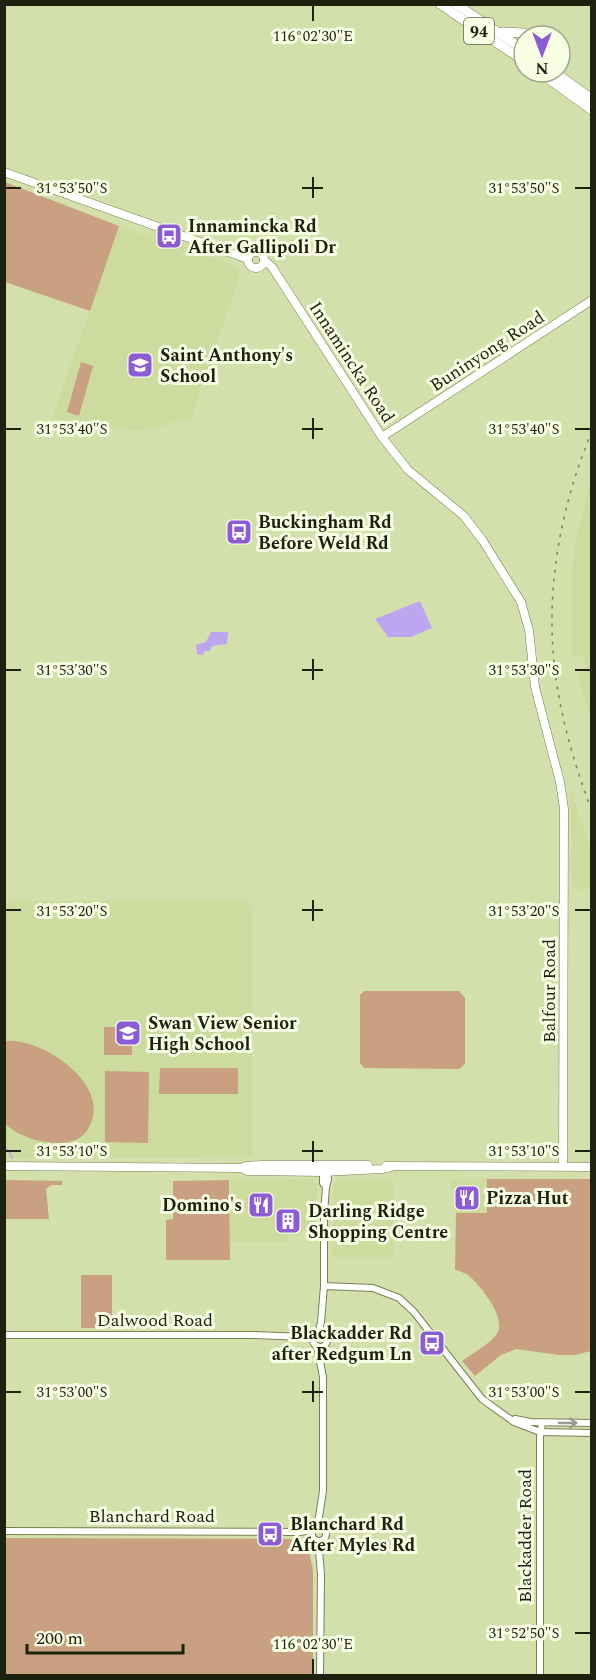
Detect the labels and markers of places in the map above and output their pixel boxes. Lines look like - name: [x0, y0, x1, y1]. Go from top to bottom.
- place label: Innamincka Rd After Gallipoli Dr: [188, 213, 336, 261]
- bus stop icon: Innamincka Rd After Gallipoli Dr: [154, 221, 184, 251]
- place label: Saint Anthony's School: [160, 342, 293, 390]
- school or university icon: Saint Anthony's School: [125, 350, 155, 380]
- place label: Buckingham Rd Before Weld Rd: [258, 509, 392, 557]
- bus stop icon: Buckingham Rd Before Weld Rd: [224, 517, 254, 547]
- place label: Swan View Senior High School: [148, 1010, 297, 1058]
- school or university icon: Swan View Senior High School: [113, 1018, 143, 1048]
- restaurant icon: Pizza Hut: [452, 1183, 482, 1213]
- place label: Pizza Hut: [486, 1185, 569, 1212]
- restaurant icon: Domino's: [246, 1190, 276, 1220]
- place label: Domino's: [162, 1192, 242, 1219]
- place label: Darling Ridge Shopping Centre: [308, 1198, 448, 1246]
- building icon: Darling Ridge Shopping Centre: [273, 1206, 303, 1236]
- place label: Blackadder Rd after Redgum Ln: [272, 1320, 412, 1368]
- bus stop icon: Blackadder Rd after Redgum Ln: [417, 1328, 447, 1358]
- place label: Blanchard Rd After Myles Rd: [290, 1511, 416, 1559]
- bus stop icon: Blanchard Rd After Myles Rd: [255, 1519, 285, 1549]

